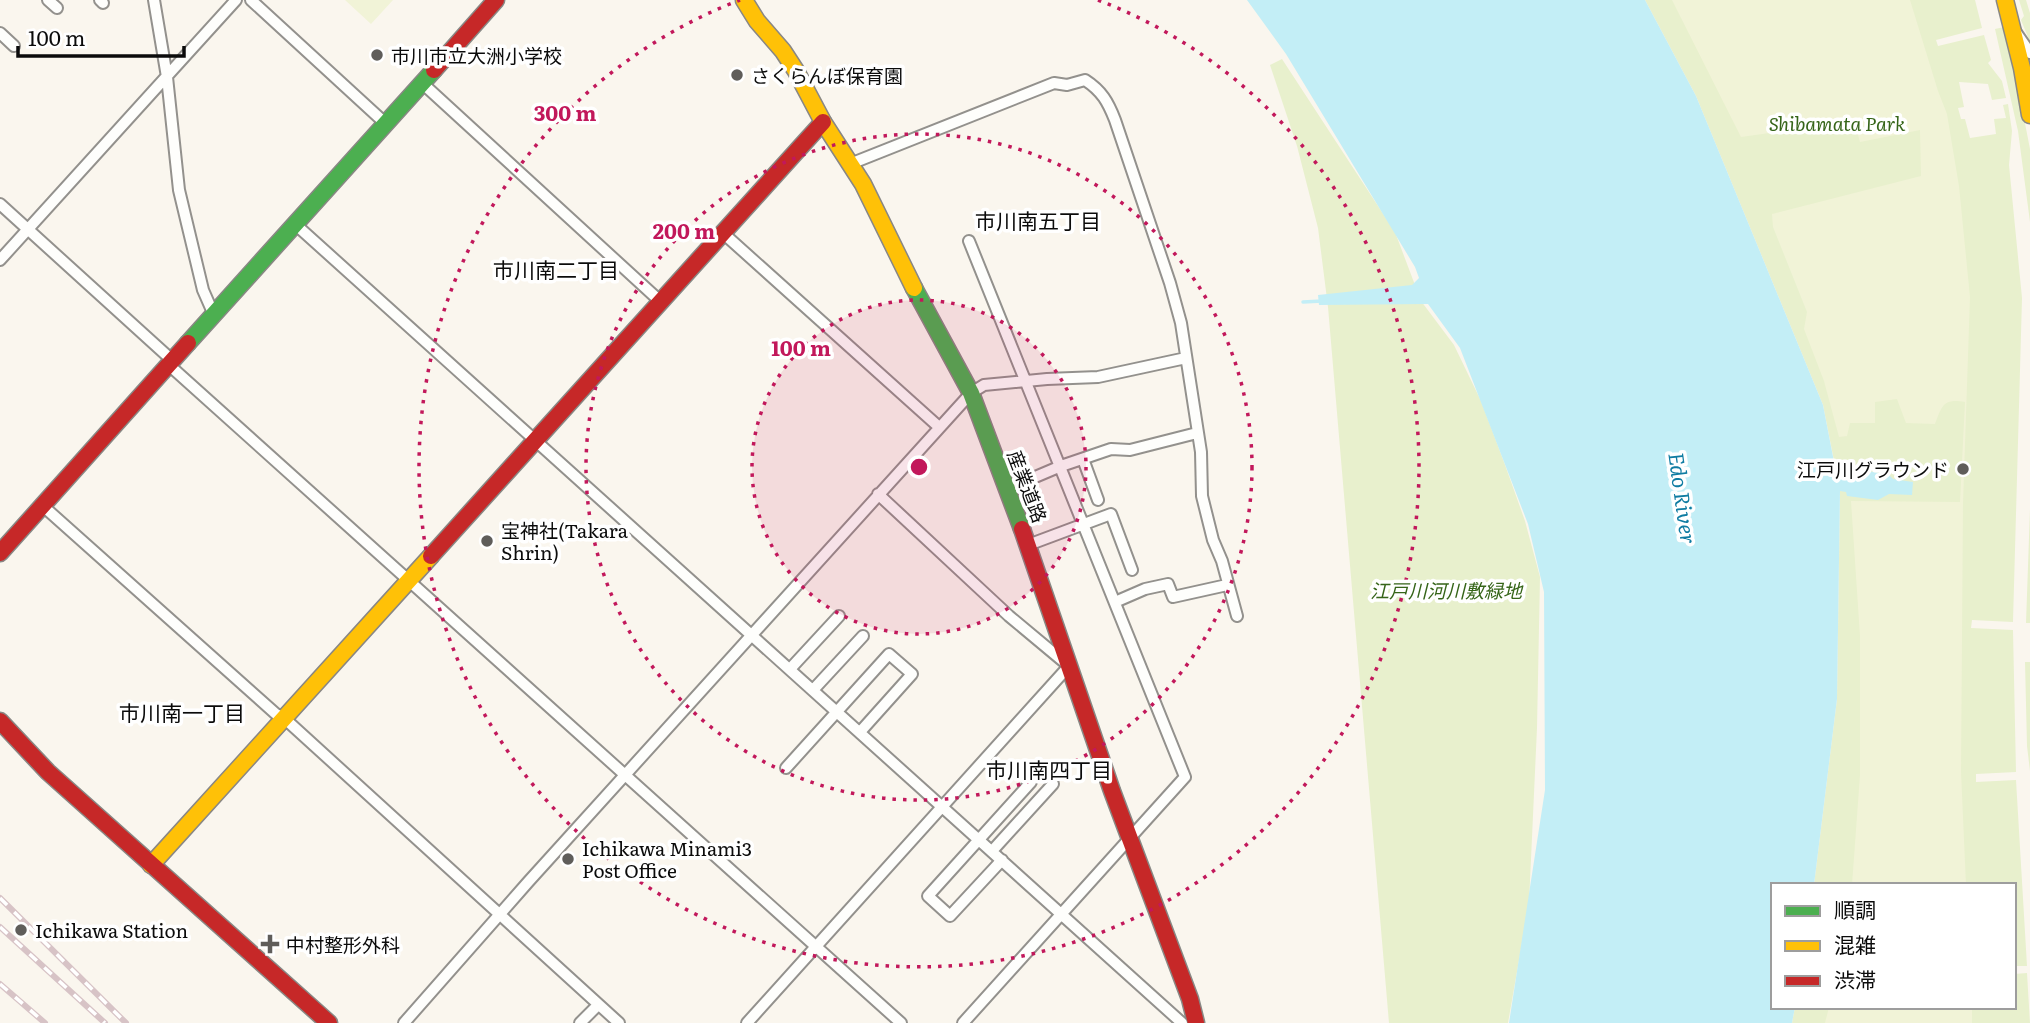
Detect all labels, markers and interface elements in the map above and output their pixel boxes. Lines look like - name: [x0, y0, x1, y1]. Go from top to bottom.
- scale bar: [18, 14, 184, 58]
- text: 100 m: [28, 21, 85, 52]
- place label: 市川市立大洲小学校: [391, 41, 562, 69]
- marker: 市川市立大洲小学校: [369, 47, 385, 63]
- place label: さくらんぼ保育園: [751, 61, 903, 89]
- marker: さくらんぼ保育園: [729, 67, 745, 83]
- text: 300 m: [534, 96, 596, 127]
- park label: Shibamata Park: [1769, 109, 1906, 137]
- district label: 市川南五丁目: [975, 204, 1101, 235]
- text: 200 m: [653, 214, 715, 245]
- district label: 市川南二丁目: [493, 253, 619, 284]
- text: 100 m: [771, 331, 831, 362]
- street label: 産業道路: [1001, 445, 1055, 527]
- water label: Edo River: [1662, 450, 1706, 546]
- centre of rings: [907, 455, 931, 479]
- place label: 江戸川グラウンド: [1797, 455, 1949, 483]
- marker: 江戸川グラウンド: [1955, 461, 1971, 477]
- place label: 宝神社(Takara Shrin): [501, 516, 629, 566]
- marker: 宝神社(Takara Shrin): [479, 533, 495, 549]
- park label: 江戸川河川敷緑地: [1370, 576, 1524, 604]
- district label: 市川南一丁目: [119, 696, 245, 727]
- district label: 市川南四丁目: [986, 753, 1112, 784]
- place label: Ichikawa Minami3 Post Office: [582, 834, 752, 884]
- marker: Ichikawa Minami3 Post Office: [560, 851, 576, 867]
- legend: [1771, 883, 2016, 1009]
- text: 順調: [1834, 893, 1876, 924]
- place label: Ichikawa Station: [35, 916, 188, 944]
- marker: Ichikawa Station: [13, 922, 29, 938]
- text: 混雑: [1834, 928, 1876, 959]
- place label: 中村整形外科: [286, 930, 400, 958]
- marker: 中村整形外科: [260, 934, 280, 954]
- text: 渋滞: [1834, 963, 1876, 994]

